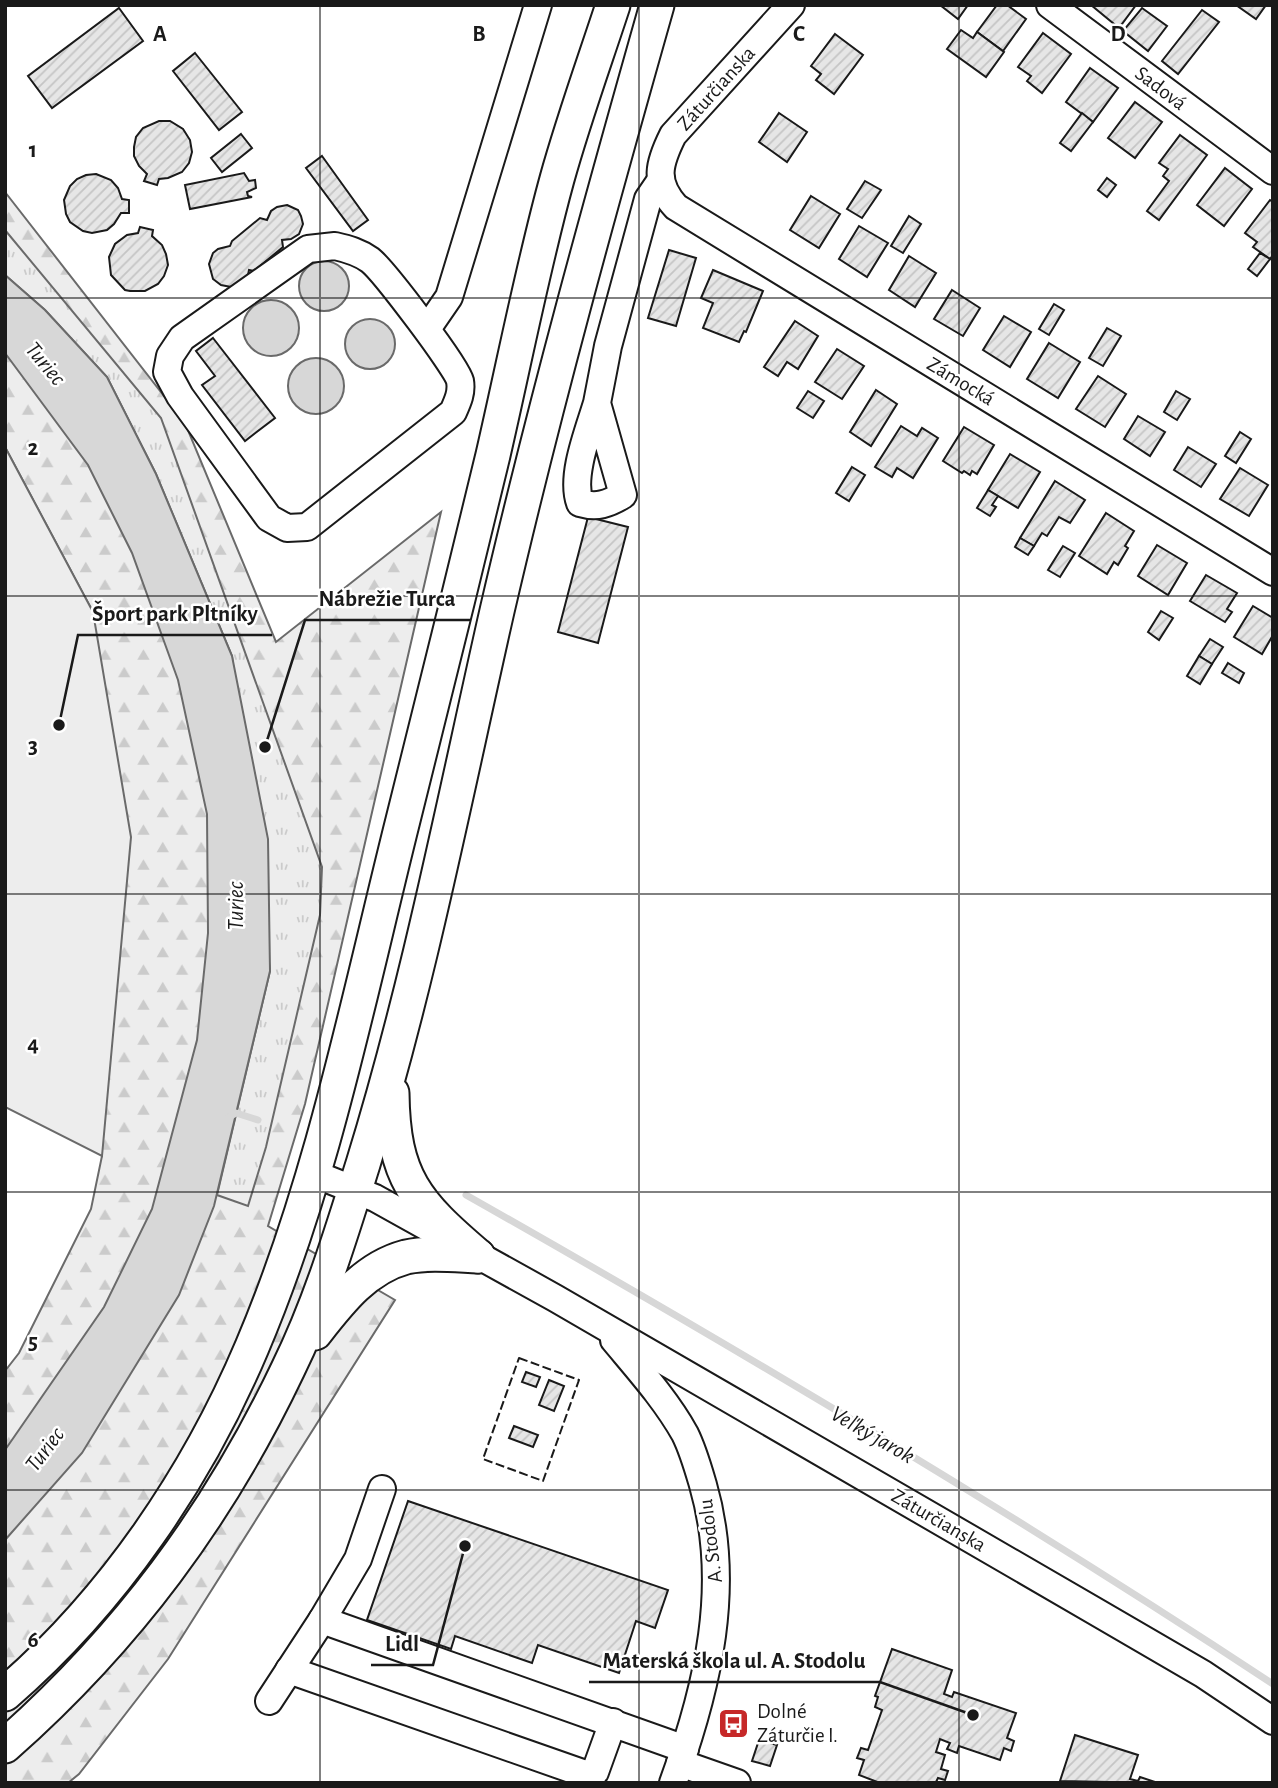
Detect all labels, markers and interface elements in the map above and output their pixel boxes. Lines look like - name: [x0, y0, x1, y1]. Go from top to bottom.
- text: A: [153, 23, 167, 46]
- text: B: [472, 23, 486, 46]
- text: C: [793, 23, 805, 46]
- text: D: [1110, 23, 1126, 46]
- street label: Záturčianska: [673, 42, 759, 134]
- street label: Sadová: [1131, 62, 1191, 115]
- text: 1: [29, 139, 37, 162]
- water label: Turiec: [20, 338, 70, 390]
- street label: Zámocká: [923, 353, 998, 410]
- text: 2: [28, 437, 39, 460]
- callout: Nábrežie Turca: [305, 576, 470, 620]
- text: Nábrežie Turca: [318, 588, 456, 611]
- callout: Šport park Pltníky: [78, 591, 272, 635]
- text: Šport park Pltníky: [92, 600, 259, 626]
- text: 3: [28, 735, 38, 758]
- water label: Turiec: [225, 881, 248, 930]
- text: 4: [27, 1033, 39, 1056]
- text: 5: [28, 1331, 38, 1354]
- water label: Veľký jarok: [826, 1402, 918, 1469]
- water label: Turiec: [21, 1423, 69, 1476]
- street label: Záturčianska: [888, 1485, 990, 1556]
- street label: A. Stodolu: [695, 1498, 726, 1584]
- callout: Lidl: [371, 1621, 433, 1665]
- text: 6: [27, 1629, 39, 1652]
- text: Lidl: [385, 1633, 419, 1656]
- callout: Materská škola ul. A. Stodolu: [589, 1638, 880, 1682]
- text: Materská škola ul. A. Stodolu: [602, 1650, 866, 1673]
- place label: Dolné Záturčie I.: [757, 1701, 838, 1746]
- bus stop icon: Dolné Záturčie I.: [717, 1706, 751, 1740]

